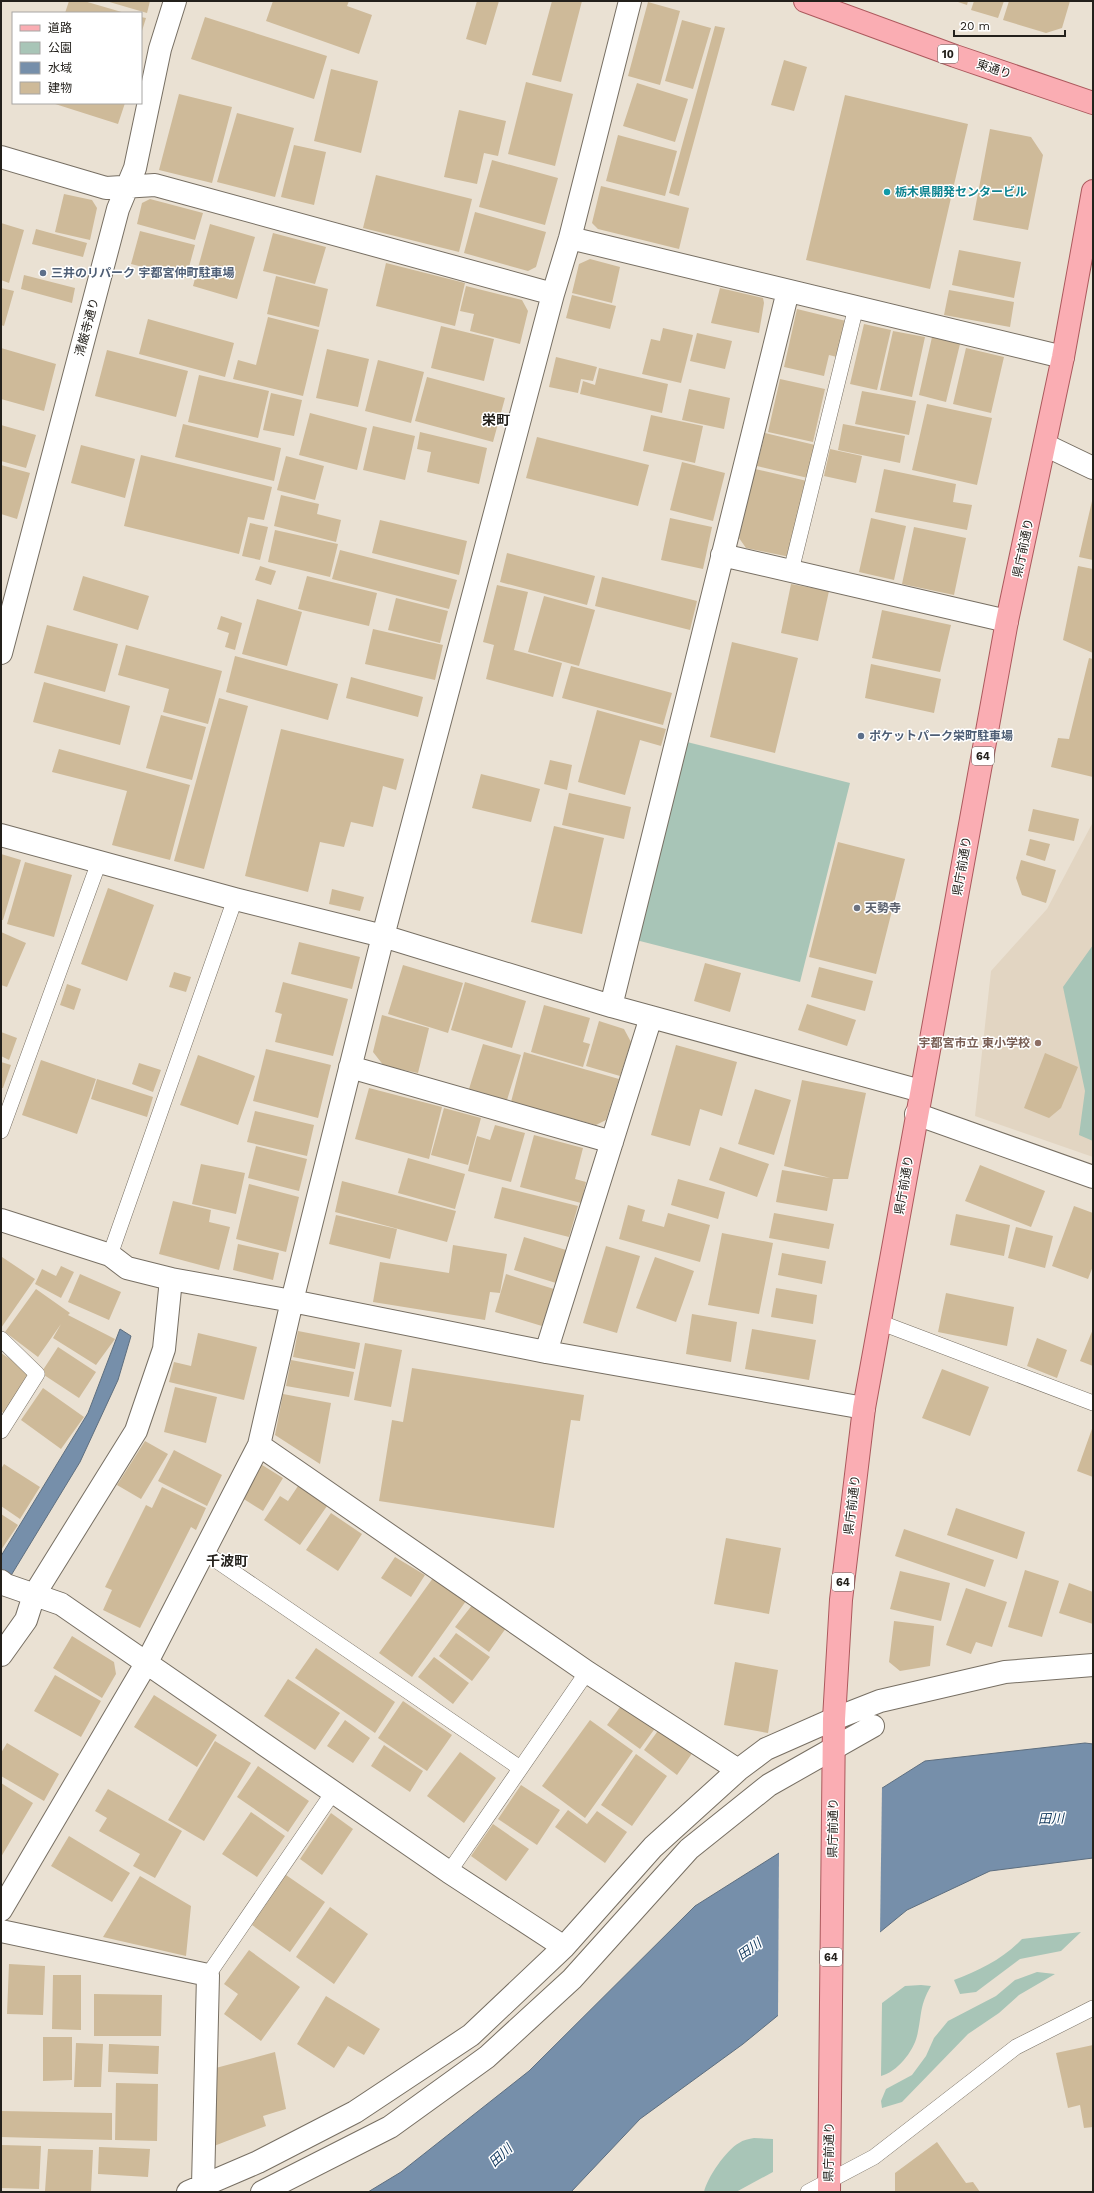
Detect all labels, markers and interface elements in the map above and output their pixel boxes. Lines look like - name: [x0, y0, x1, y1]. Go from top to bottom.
- legend: [12, 12, 142, 104]
- scale bar: [954, 12, 1065, 38]
- text: 20 m: [960, 19, 990, 33]
- text: 道路: [48, 21, 72, 35]
- text: 公園: [48, 41, 72, 55]
- road number: 10: [938, 45, 958, 63]
- street label: 東通り: [975, 57, 1013, 81]
- text: 水域: [48, 61, 72, 75]
- text: 建物: [48, 81, 72, 95]
- place label: 栃木県開発センタービル: [895, 185, 1027, 199]
- marker: 栃木県開発センタービル: [882, 187, 892, 197]
- place label: 三井のリパーク 宇都宮仲町駐車場: [51, 266, 234, 280]
- marker: 三井のリパーク 宇都宮仲町駐車場: [38, 268, 48, 278]
- street label: 清厳寺通り: [72, 296, 102, 358]
- district label: 栄町: [482, 412, 510, 428]
- street label: 県庁前通り: [1010, 517, 1036, 579]
- place label: ポケットパーク栄町駐車場: [869, 729, 1013, 743]
- marker: ポケットパーク栄町駐車場: [856, 731, 866, 741]
- road number: 64: [972, 747, 994, 765]
- street label: 県庁前通り: [950, 835, 974, 897]
- place label: 天勢寺: [865, 901, 901, 915]
- marker: 天勢寺: [852, 903, 862, 913]
- place label: 宇都宮市立 東小学校: [919, 1036, 1030, 1050]
- marker: 宇都宮市立 東小学校: [1033, 1038, 1043, 1048]
- street label: 県庁前通り: [892, 1154, 916, 1216]
- street label: 県庁前通り: [841, 1474, 863, 1536]
- district label: 千波町: [206, 1553, 248, 1569]
- road number: 64: [832, 1573, 854, 1591]
- street label: 県庁前通り: [825, 1798, 841, 1858]
- water label: 田川: [1038, 1811, 1066, 1826]
- water label: 田川: [734, 1935, 766, 1963]
- road number: 64: [820, 1948, 842, 1966]
- street label: 県庁前通り: [821, 2122, 837, 2182]
- water label: 田川: [486, 2140, 516, 2170]

